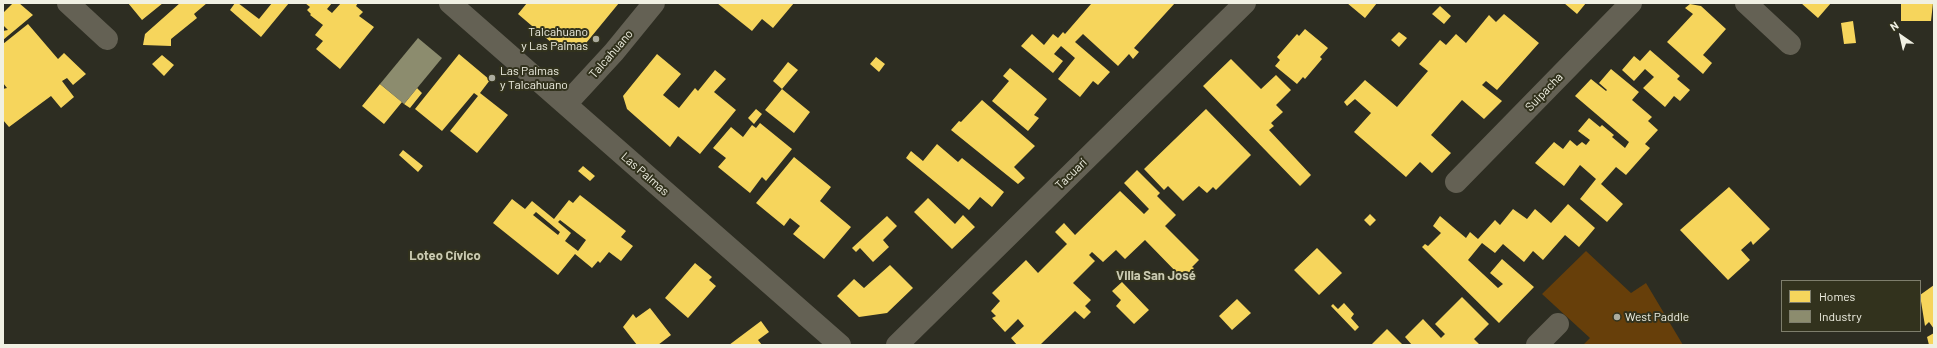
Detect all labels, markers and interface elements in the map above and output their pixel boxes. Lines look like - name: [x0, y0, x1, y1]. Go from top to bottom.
- north arrow: [1881, 16, 1921, 56]
- text: N: [1887, 18, 1901, 33]
- place label: Talcahuano y Las Palmas: [521, 25, 588, 53]
- street label: Talcahuano: [586, 27, 636, 81]
- marker: Talcahuano y Las Palmas: [591, 34, 601, 44]
- place label: Las Palmas y Talcahuano: [500, 64, 568, 92]
- street label: Suipacha: [1522, 70, 1566, 114]
- marker: Las Palmas y Talcahuano: [487, 73, 497, 83]
- street label: Las Palmas: [618, 149, 672, 199]
- street label: Tacuarí: [1052, 155, 1090, 193]
- district label: Loteo Cívico: [409, 248, 481, 264]
- district label: Villa San José: [1116, 268, 1196, 284]
- legend: [1781, 280, 1921, 332]
- text: Homes: [1819, 289, 1855, 303]
- text: Industry: [1819, 309, 1862, 323]
- place label: West Paddle: [1625, 310, 1689, 324]
- marker: West Paddle: [1612, 312, 1622, 322]

